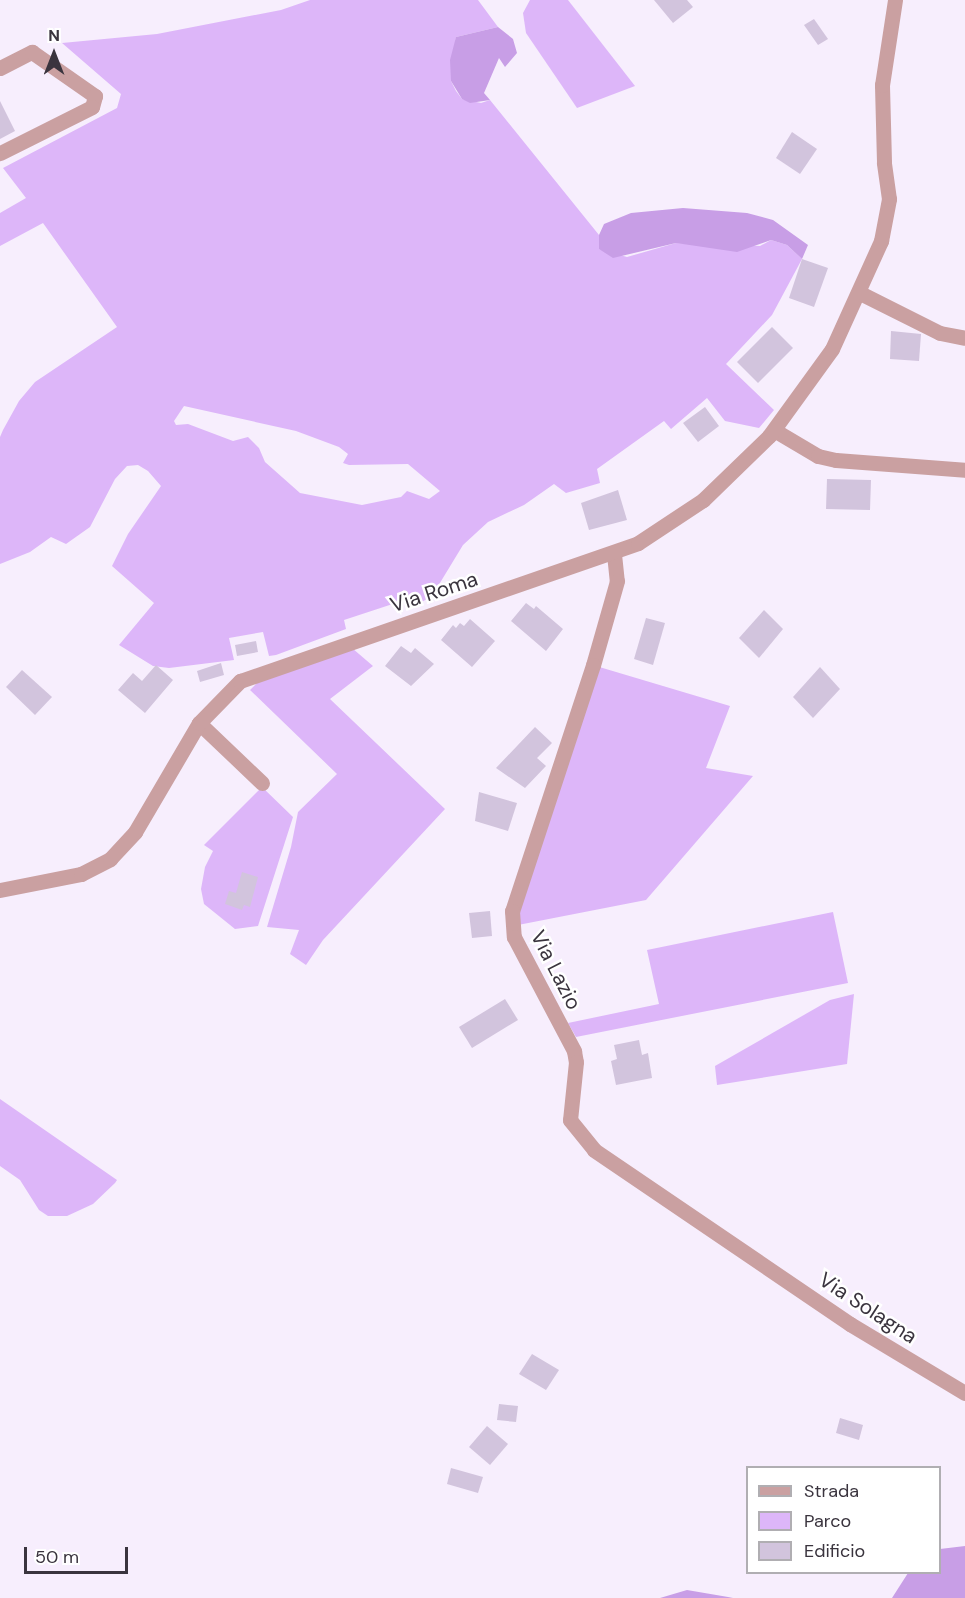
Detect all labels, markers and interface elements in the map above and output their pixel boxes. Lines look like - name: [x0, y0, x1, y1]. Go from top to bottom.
- north arrow: [24, 24, 84, 84]
- text: N: [48, 25, 60, 46]
- street label: Via Roma: [387, 566, 481, 618]
- street label: Via Lazio: [525, 926, 587, 1014]
- street label: Via Solagna: [814, 1267, 922, 1349]
- legend: [746, 1466, 941, 1574]
- text: Strada: [804, 1479, 859, 1503]
- text: Parco: [804, 1509, 851, 1533]
- scale bar: [27, 1535, 130, 1573]
- text: Edificio: [804, 1539, 865, 1563]
- text: 50 m: [35, 1545, 79, 1569]

